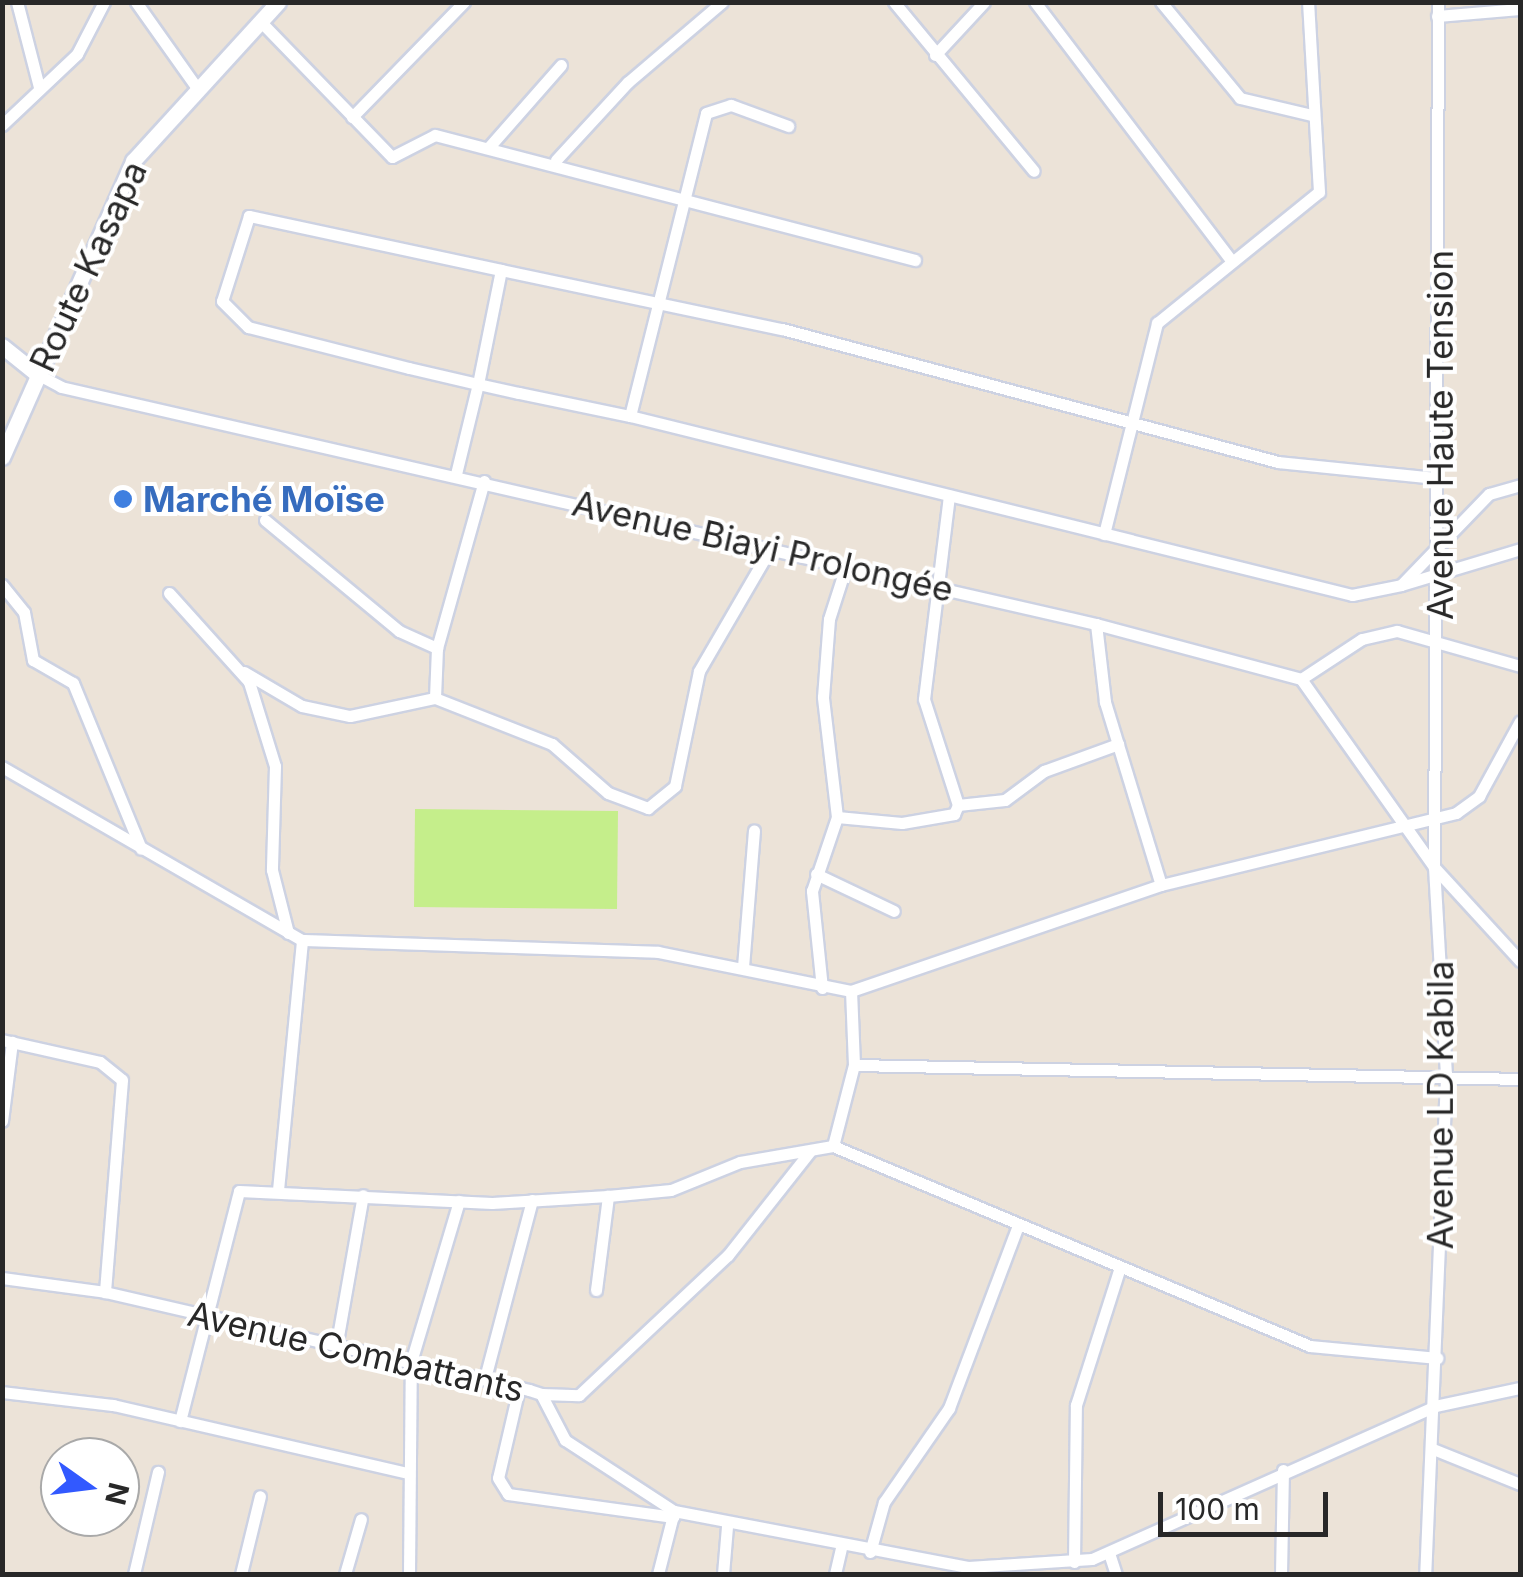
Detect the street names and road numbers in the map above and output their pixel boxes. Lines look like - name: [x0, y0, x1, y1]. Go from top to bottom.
- street label: Route Kasapa: [21, 154, 155, 378]
- street label: Avenue Haute Tension: [1419, 250, 1461, 620]
- street label: Avenue Biayi Prolongée: [568, 482, 958, 610]
- street label: Avenue LD Kabila: [1419, 961, 1461, 1249]
- street label: Avenue Combattants: [184, 1292, 528, 1410]

